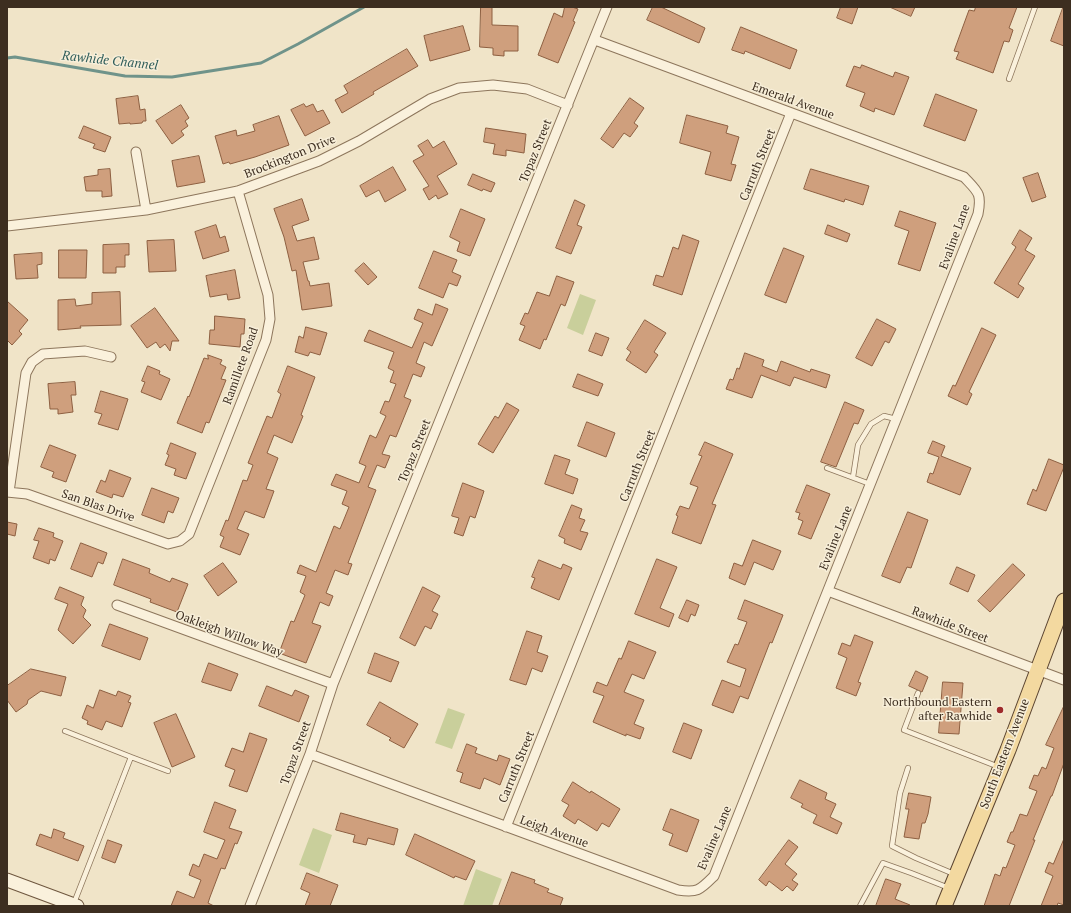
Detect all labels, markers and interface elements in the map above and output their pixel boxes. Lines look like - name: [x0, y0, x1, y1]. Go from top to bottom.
- water label: Rawhide Channel: [61, 48, 159, 74]
- street label: Emerald Avenue: [750, 79, 836, 123]
- street label: Topaz Street: [517, 117, 555, 185]
- street label: Carruth Street: [737, 127, 779, 203]
- street label: Brockington Drive: [242, 132, 338, 182]
- street label: Evaline Lane: [937, 202, 973, 272]
- street label: Ramillete Road: [220, 325, 262, 407]
- street label: Topaz Street: [396, 417, 434, 485]
- street label: Carruth Street: [617, 428, 659, 504]
- street label: San Blas Drive: [60, 487, 136, 525]
- street label: Evaline Lane: [817, 504, 855, 572]
- street label: Rawhide Street: [910, 604, 990, 646]
- street label: Oakleigh Willow Way: [173, 608, 285, 660]
- place label: Northbound Eastern after Rawhide: [883, 696, 992, 724]
- street label: South Eastern Avenue: [977, 697, 1033, 811]
- marker: Northbound Eastern after Rawhide: [995, 705, 1005, 715]
- street label: Topaz Street: [278, 719, 314, 787]
- street label: Carruth Street: [496, 729, 538, 805]
- street label: Evaline Lane: [695, 804, 735, 872]
- street label: Leigh Avenue: [518, 813, 590, 851]

